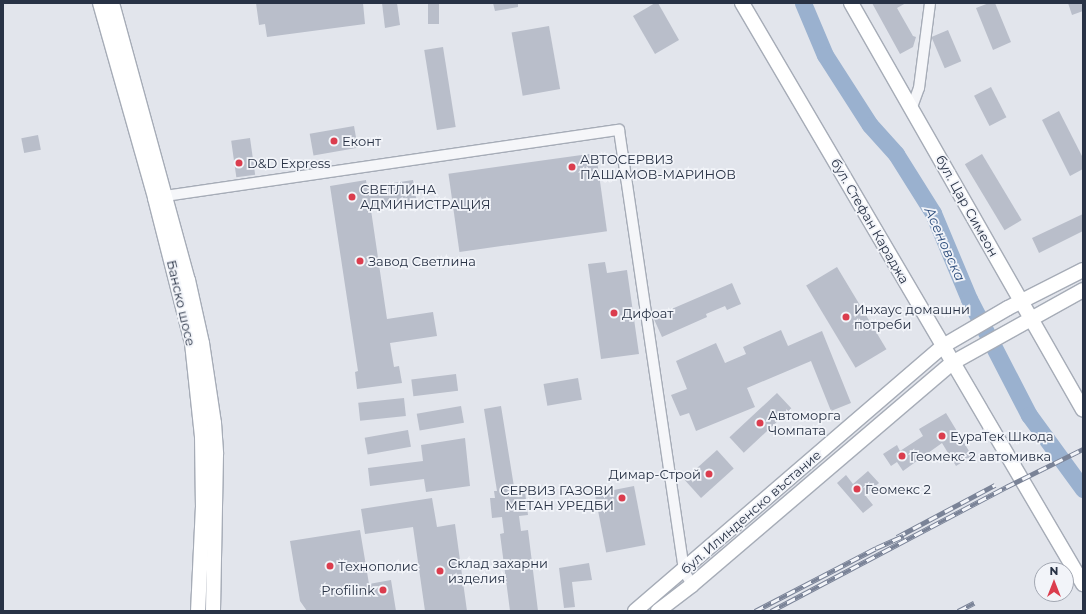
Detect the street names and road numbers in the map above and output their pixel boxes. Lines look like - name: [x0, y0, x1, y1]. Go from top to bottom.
- street label: бул. Цар Симеон: [933, 152, 1001, 260]
- street label: бул. Стефан Караджа: [828, 156, 912, 286]
- street label: Банско шосе: [164, 259, 198, 347]
- street label: бул. Илинденско въстание: [678, 447, 824, 577]

